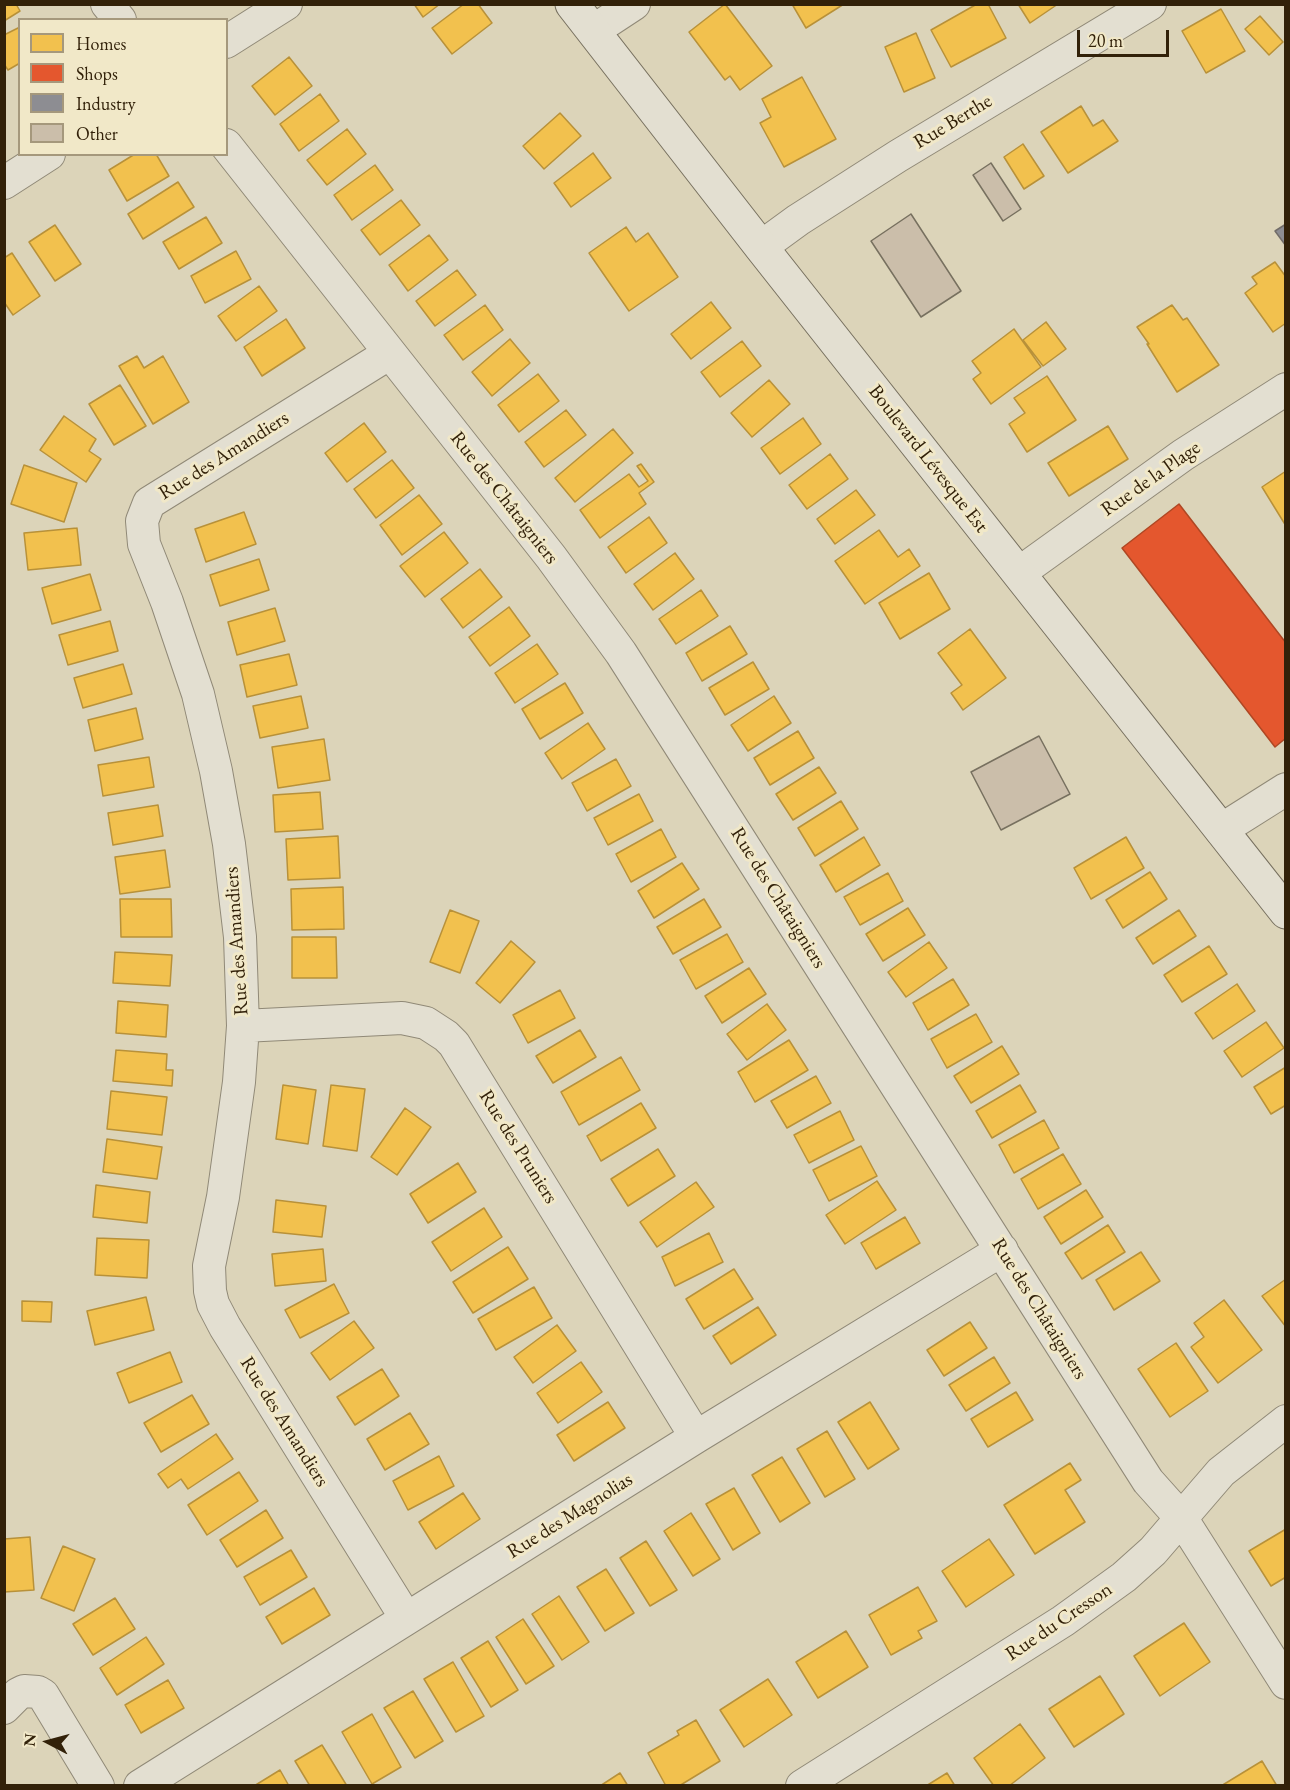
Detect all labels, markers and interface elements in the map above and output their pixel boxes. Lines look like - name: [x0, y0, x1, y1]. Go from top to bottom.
- legend: [18, 18, 228, 156]
- scale bar: [1080, 18, 1172, 56]
- text: 20 m: [1088, 29, 1123, 52]
- text: Homes: [76, 32, 126, 55]
- text: Shops: [76, 62, 118, 85]
- street label: Rue Berthe: [909, 89, 997, 155]
- text: Industry: [76, 92, 136, 115]
- text: Other: [76, 122, 118, 145]
- street label: Boulevard Lévesque Est: [863, 380, 993, 538]
- street label: Rue des Amandiers: [155, 406, 293, 506]
- street label: Rue des Châtaigniers: [445, 427, 563, 569]
- street label: Rue de la Plage: [1097, 436, 1205, 522]
- street label: Rue des Châtaigniers: [725, 823, 831, 973]
- street label: Rue des Amandiers: [220, 866, 254, 1016]
- street label: Rue des Pruniers: [473, 1086, 563, 1208]
- street label: Rue des Châtaigniers: [986, 1234, 1092, 1384]
- street label: Rue des Amandiers: [234, 1353, 334, 1491]
- street label: Rue des Magnolias: [503, 1468, 637, 1564]
- street label: Rue du Cresson: [1001, 1578, 1117, 1666]
- north arrow: [18, 1712, 78, 1772]
- text: N: [18, 1733, 41, 1748]

